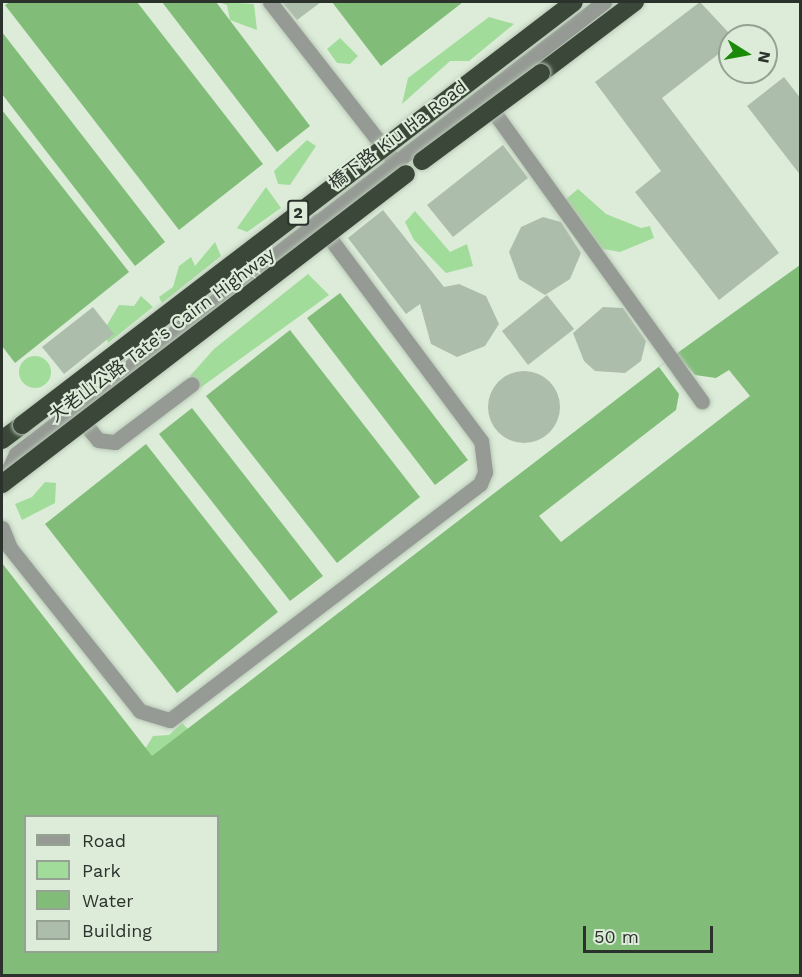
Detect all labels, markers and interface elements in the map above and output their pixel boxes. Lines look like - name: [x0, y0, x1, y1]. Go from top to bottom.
- north arrow: [718, 24, 778, 84]
- text: N: [754, 50, 775, 65]
- street label: 橋下路 Kiu Ha Road: [325, 76, 471, 194]
- road number: 2: [286, 200, 310, 226]
- street label: 大老山公路 Tate's Cairn Highway: [45, 243, 279, 427]
- legend: [24, 815, 219, 953]
- text: Road: [82, 830, 126, 851]
- text: Park: [82, 860, 121, 881]
- text: Water: [82, 890, 134, 911]
- scale bar: [586, 914, 716, 952]
- text: Building: [82, 920, 152, 941]
- text: 50 m: [594, 926, 639, 947]

